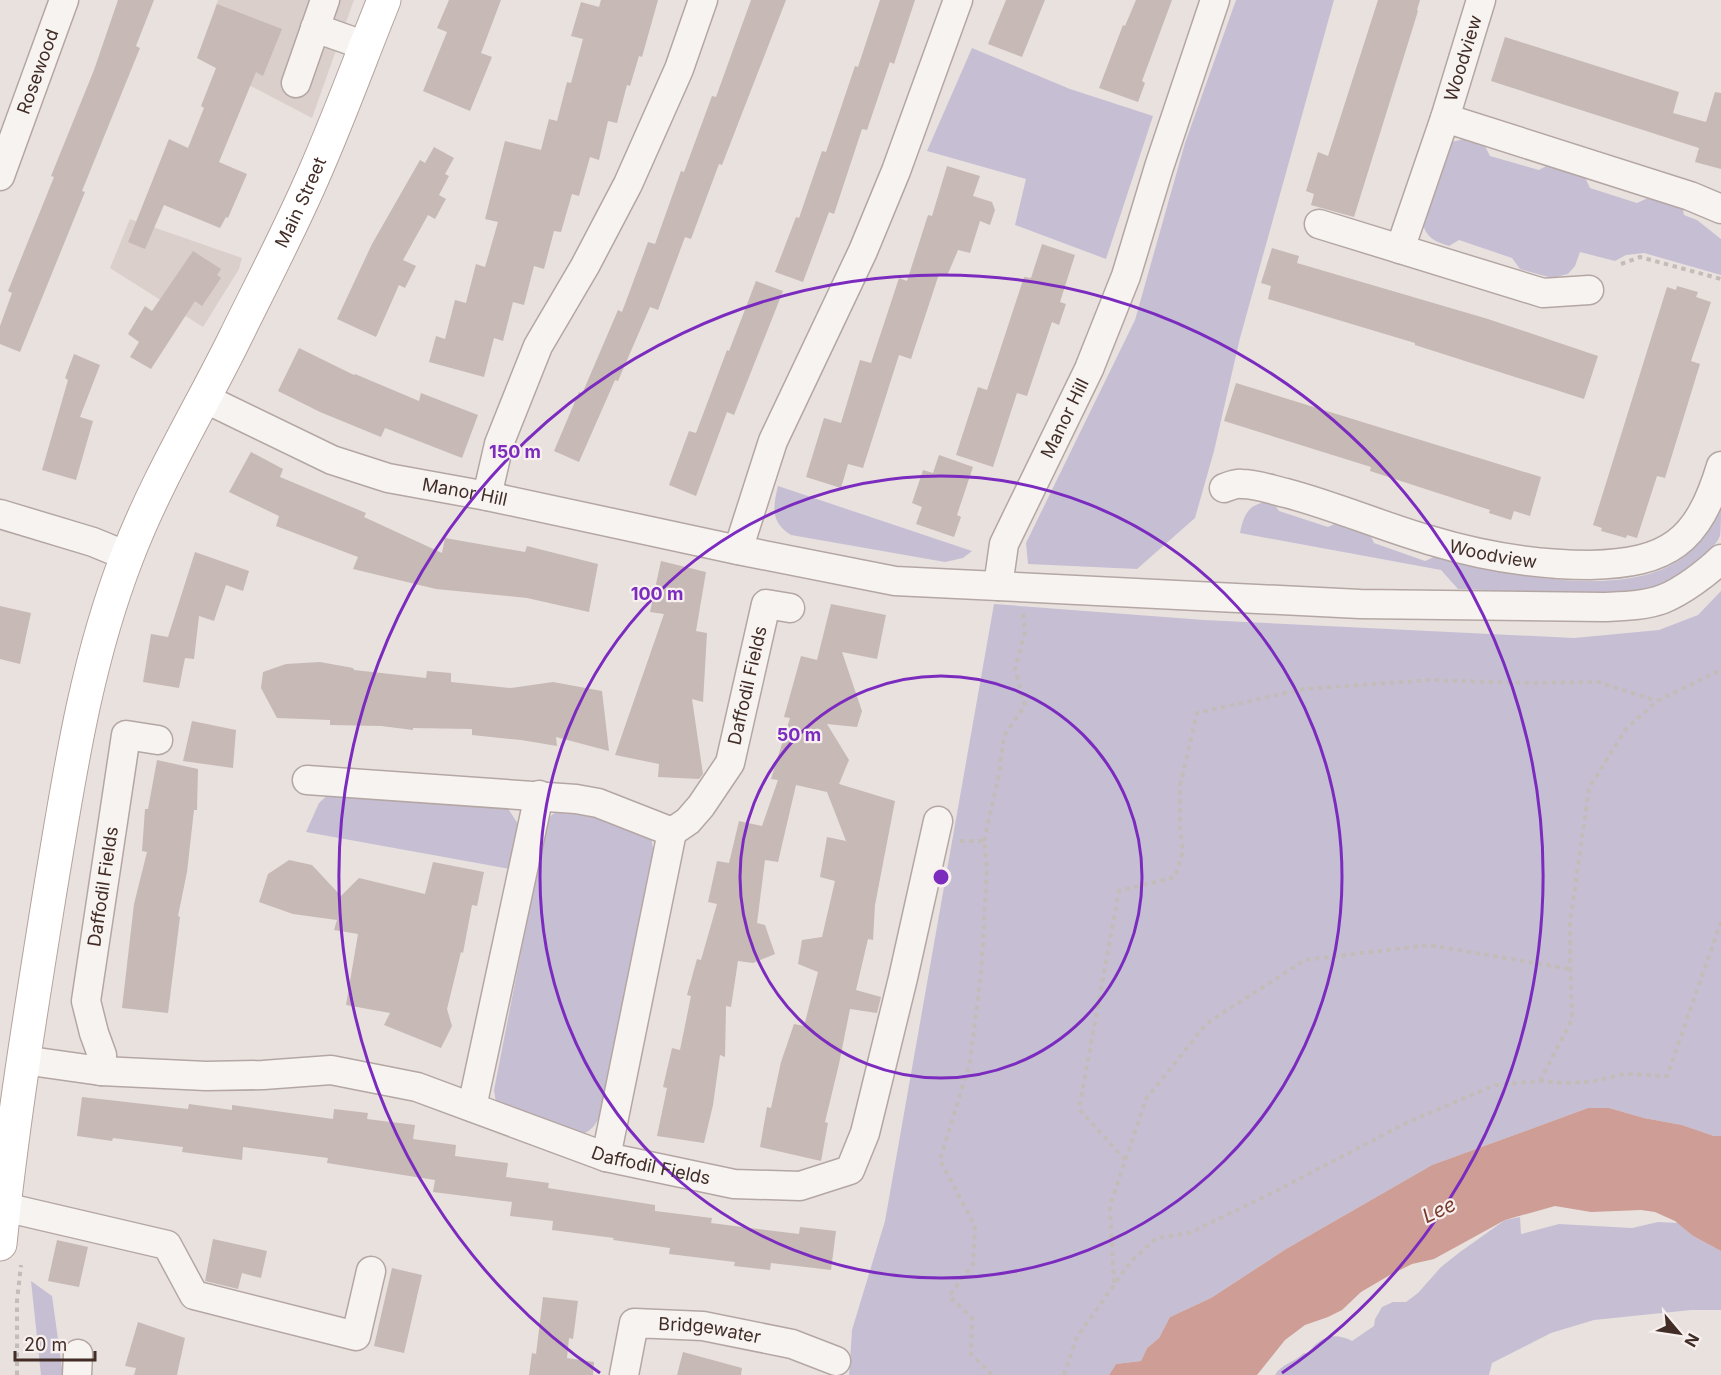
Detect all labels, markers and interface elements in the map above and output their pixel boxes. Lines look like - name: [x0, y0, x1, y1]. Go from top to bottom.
- street label: Woodview: [1440, 12, 1486, 104]
- street label: Rosewood: [12, 26, 63, 117]
- street label: Main Street: [271, 154, 330, 251]
- street label: Manor Hill: [1036, 375, 1093, 462]
- text: 150 m: [489, 441, 541, 462]
- street label: Manor Hill: [421, 473, 509, 510]
- street label: Woodview: [1447, 535, 1538, 572]
- text: 100 m: [631, 583, 683, 604]
- street label: Daffodil Fields: [723, 624, 771, 747]
- text: 50 m: [777, 724, 821, 745]
- street label: Daffodil Fields: [83, 825, 122, 948]
- centre of rings: [931, 867, 951, 887]
- street label: Daffodil Fields: [589, 1142, 712, 1189]
- water label: Lee: [1418, 1192, 1460, 1228]
- north arrow: [1649, 1303, 1709, 1363]
- street label: Bridgewater: [658, 1313, 763, 1347]
- scale bar: [15, 1324, 94, 1362]
- text: N: [1680, 1330, 1704, 1350]
- text: 20 m: [24, 1334, 67, 1355]

